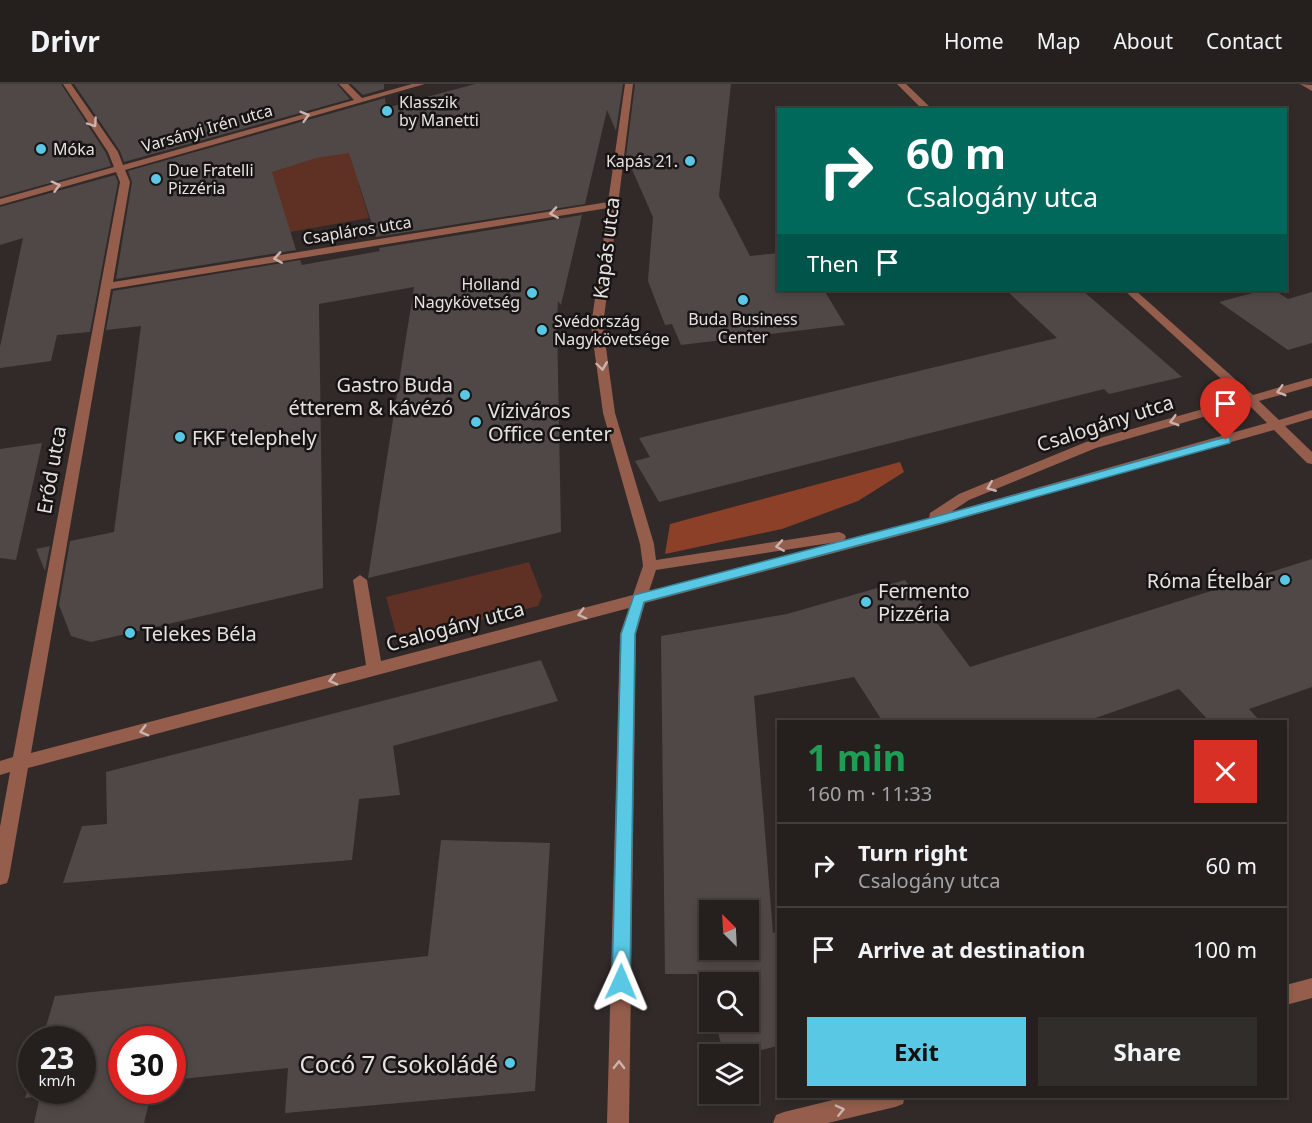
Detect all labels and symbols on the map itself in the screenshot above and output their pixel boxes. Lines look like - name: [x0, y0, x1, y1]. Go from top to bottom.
- place label: Klasszik by Manetti: [399, 91, 479, 131]
- street label: Varsányi Irén utca: [139, 99, 275, 157]
- marker: Klasszik by Manetti: [380, 104, 394, 118]
- one-way arrow: [299, 111, 310, 123]
- one-way arrow: [86, 117, 97, 128]
- place label: Móka: [53, 138, 95, 160]
- marker: Móka: [34, 142, 48, 156]
- place label: Kapás 21.: [606, 150, 678, 172]
- marker: Kapás 21.: [683, 154, 697, 168]
- place label: Due Fratelli Pizzéria: [168, 159, 254, 199]
- marker: Due Fratelli Pizzéria: [149, 172, 163, 186]
- one-way arrow: [51, 181, 61, 193]
- street label: Kapás utca: [586, 196, 626, 300]
- one-way arrow: [549, 206, 559, 219]
- street label: Csapláros utca: [301, 211, 413, 249]
- one-way arrow: [274, 252, 283, 264]
- place label: Holland Nagykövetség: [414, 273, 520, 313]
- marker: Holland Nagykövetség: [525, 286, 539, 300]
- marker: Buda Business Center: [736, 293, 750, 307]
- place label: Buda Business Center: [688, 308, 798, 348]
- place label: Svédország Nagykövetsége: [554, 310, 670, 350]
- marker: Svédország Nagykövetsége: [535, 323, 549, 337]
- one-way arrow: [596, 361, 608, 370]
- place label: Gastro Buda étterem & kávézó: [288, 371, 453, 421]
- pin: [1200, 378, 1251, 440]
- one-way arrow: [1276, 383, 1286, 396]
- marker: Gastro Buda étterem & kávézó: [458, 388, 472, 402]
- street label: Csalogány utca: [1033, 388, 1177, 458]
- place label: Víziváros Office Center: [488, 397, 612, 447]
- one-way arrow: [1169, 414, 1180, 426]
- marker: Víziváros Office Center: [469, 415, 483, 429]
- street label: Erőd utca: [30, 424, 72, 516]
- place label: FKF telephely: [192, 424, 317, 451]
- marker: FKF telephely: [173, 430, 187, 444]
- one-way arrow: [986, 480, 997, 492]
- one-way arrow: [775, 540, 785, 552]
- place label: Róma Ételbár: [1147, 567, 1273, 594]
- marker: Róma Ételbár: [1278, 573, 1292, 587]
- place label: Fermento Pizzéria: [878, 577, 970, 627]
- street label: Csalogány utca: [383, 595, 527, 657]
- marker: Fermento Pizzéria: [859, 595, 873, 609]
- one-way arrow: [577, 606, 587, 619]
- place label: Telekes Béla: [142, 620, 257, 647]
- marker: Telekes Béla: [123, 626, 137, 640]
- one-way arrow: [328, 673, 338, 685]
- one-way arrow: [139, 723, 149, 736]
- north arrow: [699, 900, 759, 960]
- position arrow: [589, 950, 653, 1014]
- speed limit sign: 30: [108, 1026, 186, 1104]
- place label: Cocó 7 Csokoládé: [300, 1047, 498, 1080]
- marker: Cocó 7 Csokoládé: [503, 1056, 517, 1070]
- one-way arrow: [613, 1060, 625, 1069]
- one-way arrow: [835, 1104, 845, 1117]

